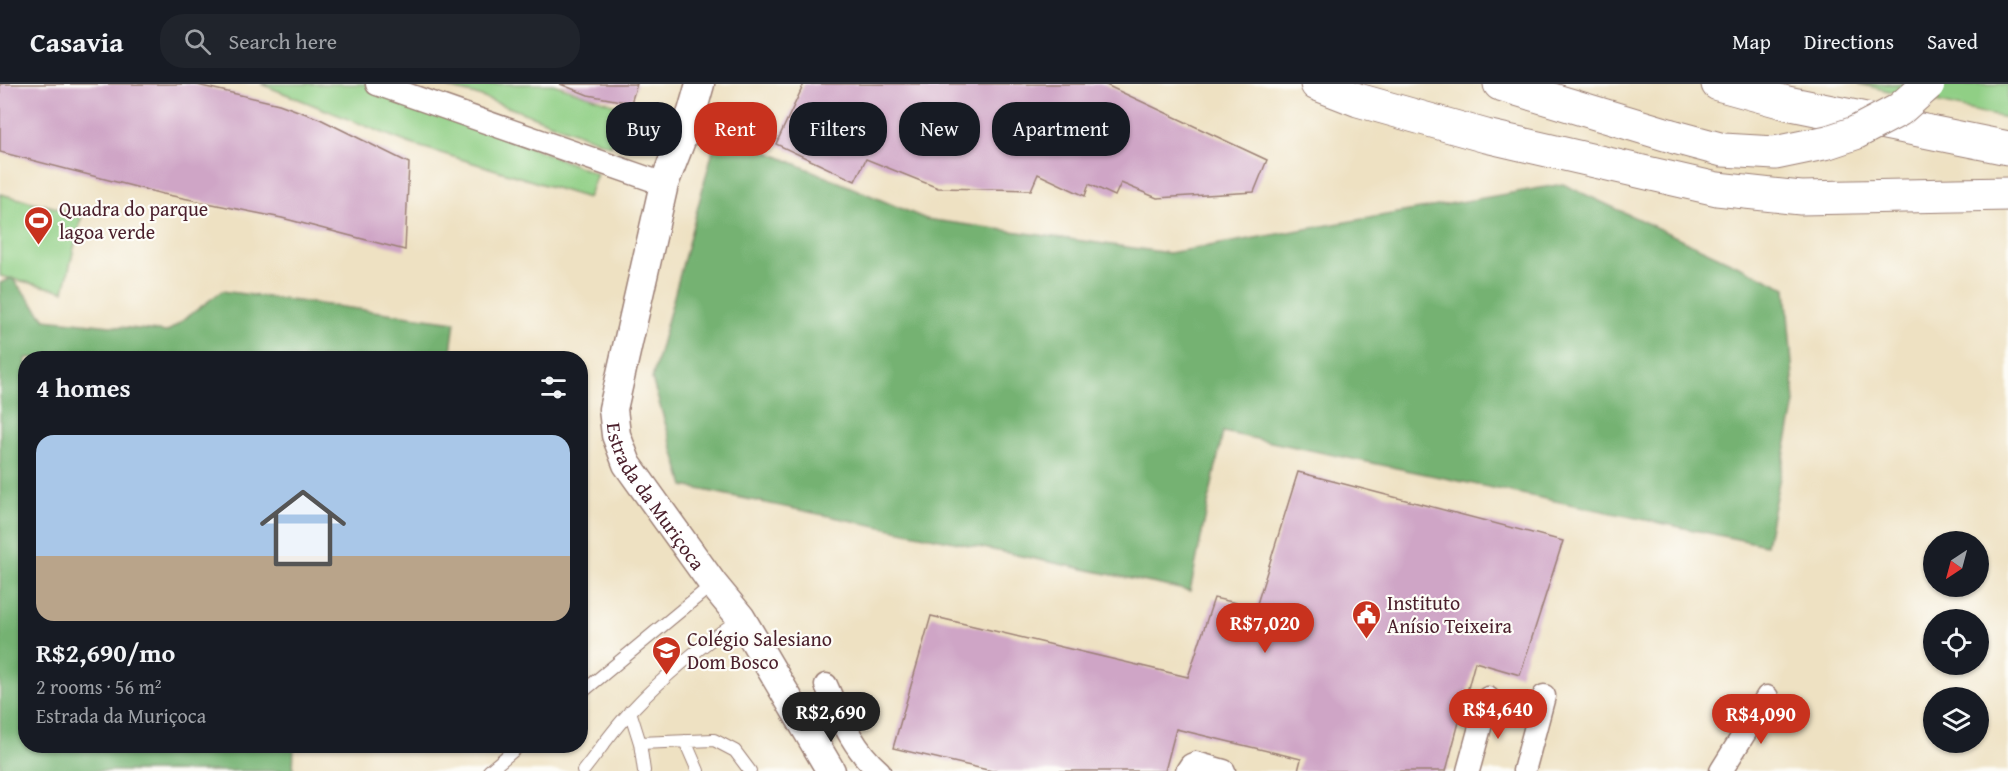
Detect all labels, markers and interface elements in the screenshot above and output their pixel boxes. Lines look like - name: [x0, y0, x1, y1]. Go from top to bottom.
- search box: [160, 14, 580, 68]
- text: Casavia: [30, 21, 124, 62]
- icon: search: [181, 25, 214, 58]
- text: Search here: [229, 25, 337, 57]
- text: Map: [1732, 26, 1771, 57]
- text: Directions: [1804, 26, 1894, 57]
- text: Saved: [1927, 26, 1978, 57]
- chip: Buy: [606, 102, 682, 156]
- chip: Rent: [694, 102, 777, 156]
- chip: Filters: [789, 102, 887, 156]
- chip: New: [899, 102, 980, 156]
- chip: Apartment: [992, 102, 1130, 156]
- place label: Quadra do parque lagoa verde: [59, 194, 208, 246]
- sports icon: Quadra do parque lagoa verde: [22, 204, 54, 246]
- text: 4 homes: [36, 368, 131, 407]
- icon: filters: [537, 371, 570, 404]
- street label: Estrada da Muriçoca: [600, 421, 713, 576]
- icon: home: [249, 474, 357, 582]
- north arrow: [1923, 531, 1989, 597]
- map controls: [1923, 531, 1989, 753]
- place label: Instituto Anísio Teixeira: [1387, 588, 1512, 640]
- public building icon: Instituto Anísio Teixeira: [1350, 598, 1382, 640]
- pin: R$7,020: [1210, 603, 1320, 654]
- text: R$7,020: [1230, 608, 1300, 637]
- button: locate: [1923, 609, 1989, 675]
- place label: Colégio Salesiano Dom Bosco: [687, 624, 832, 676]
- text: R$2,690/mo: [36, 633, 175, 672]
- school or university icon: Colégio Salesiano Dom Bosco: [650, 634, 682, 676]
- text: 2 rooms · 56 m²: [36, 672, 162, 701]
- button: layers: [1923, 687, 1989, 753]
- pin: R$4,640: [1443, 689, 1553, 740]
- pin: R$2,690: [776, 692, 886, 743]
- text: R$4,640: [1463, 694, 1533, 723]
- pin: R$4,090: [1706, 694, 1816, 745]
- text: R$2,690: [796, 697, 866, 726]
- text: R$4,090: [1726, 699, 1796, 728]
- text: Estrada da Muriçoca: [36, 701, 206, 730]

